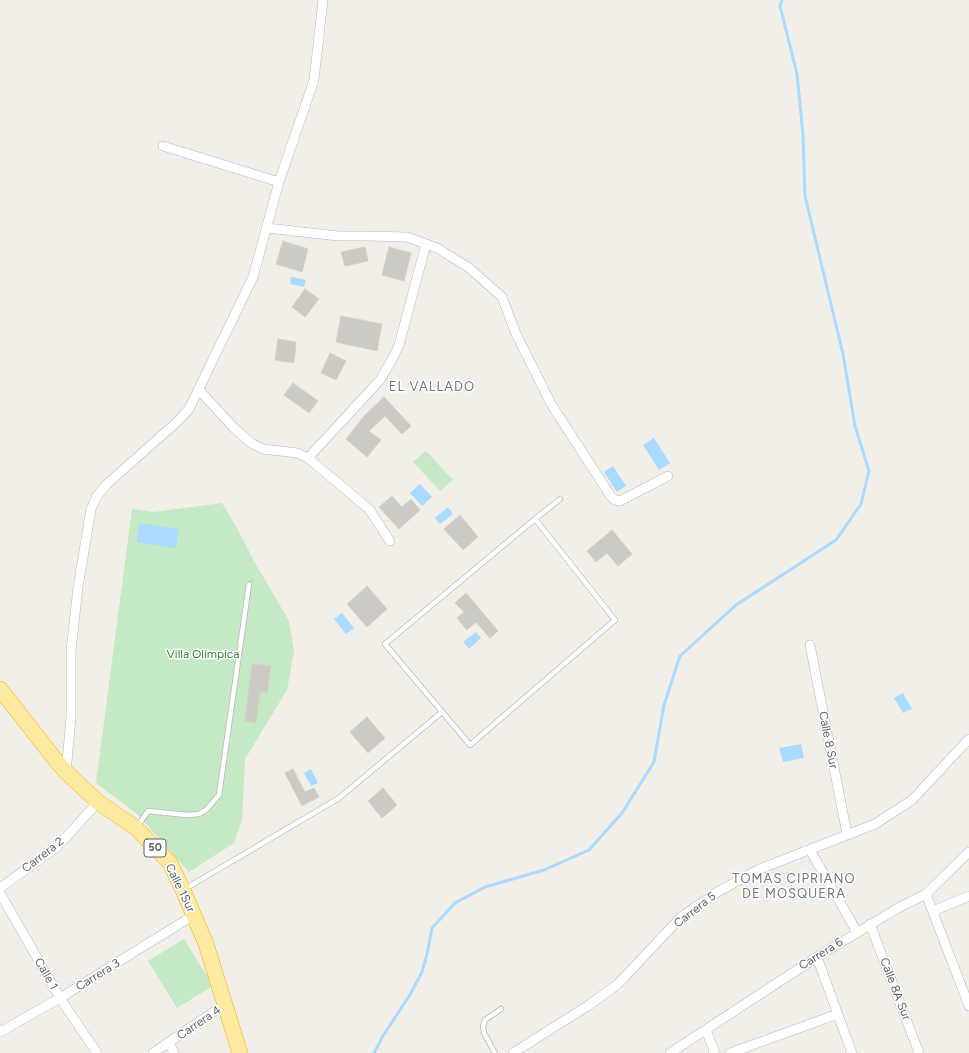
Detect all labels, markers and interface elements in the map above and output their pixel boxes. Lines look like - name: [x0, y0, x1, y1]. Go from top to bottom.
- district label: EL VALLADO: [389, 379, 475, 395]
- park label: Villa Olímpica: [167, 647, 239, 661]
- street label: Calle 8 Sur: [815, 710, 841, 770]
- street label: Carrera 2: [19, 834, 67, 876]
- road number: 50: [144, 839, 166, 857]
- street label: Calle 1Sur: [162, 861, 198, 915]
- district label: TOMAS CIPRIANO DE MOSQUERA: [732, 871, 856, 902]
- street label: Carrera 5: [671, 889, 719, 931]
- street label: Carrera 6: [796, 935, 846, 973]
- street label: Calle 1: [31, 955, 61, 993]
- street label: Carrera 3: [73, 956, 123, 994]
- street label: Calle 8A Sur: [876, 956, 914, 1022]
- street label: Carrera 4: [174, 1003, 224, 1043]

